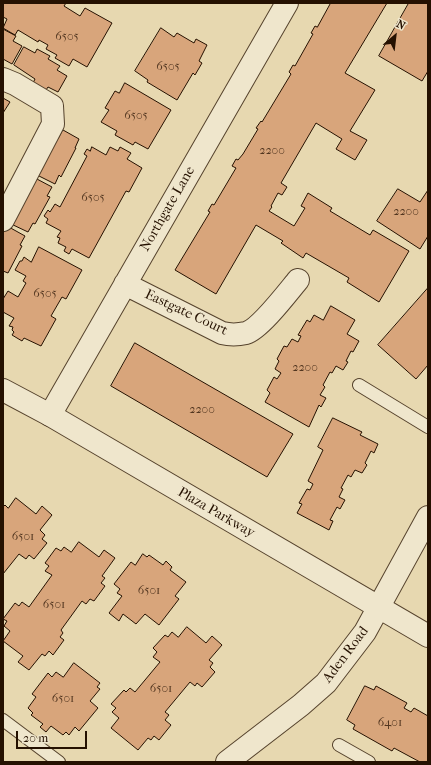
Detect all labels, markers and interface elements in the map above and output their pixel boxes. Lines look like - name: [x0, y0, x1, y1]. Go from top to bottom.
- north arrow: [375, 16, 415, 56]
- text: N: [394, 17, 408, 33]
- house number: 6505: [55, 30, 79, 44]
- house number: 6505: [156, 60, 180, 74]
- house number: 6505: [124, 109, 148, 123]
- house number: 2200: [259, 144, 285, 158]
- street label: Northgate Lane: [137, 164, 199, 254]
- house number: 6505: [81, 191, 105, 205]
- house number: 2200: [393, 205, 419, 219]
- street label: Eastgate Court: [142, 286, 230, 340]
- house number: 6505: [33, 287, 57, 301]
- house number: 2200: [292, 361, 318, 375]
- house number: 2200: [189, 403, 215, 417]
- street label: Plaza Parkway: [174, 484, 258, 542]
- house number: 6501: [12, 530, 34, 544]
- house number: 6501: [138, 584, 160, 598]
- house number: 6501: [43, 598, 65, 612]
- street label: Aden Road: [319, 624, 373, 686]
- house number: 6501: [150, 682, 172, 696]
- house number: 6501: [52, 692, 74, 706]
- house number: 6401: [378, 716, 402, 730]
- scale bar: [18, 723, 89, 749]
- text: 20 m: [23, 731, 48, 745]

